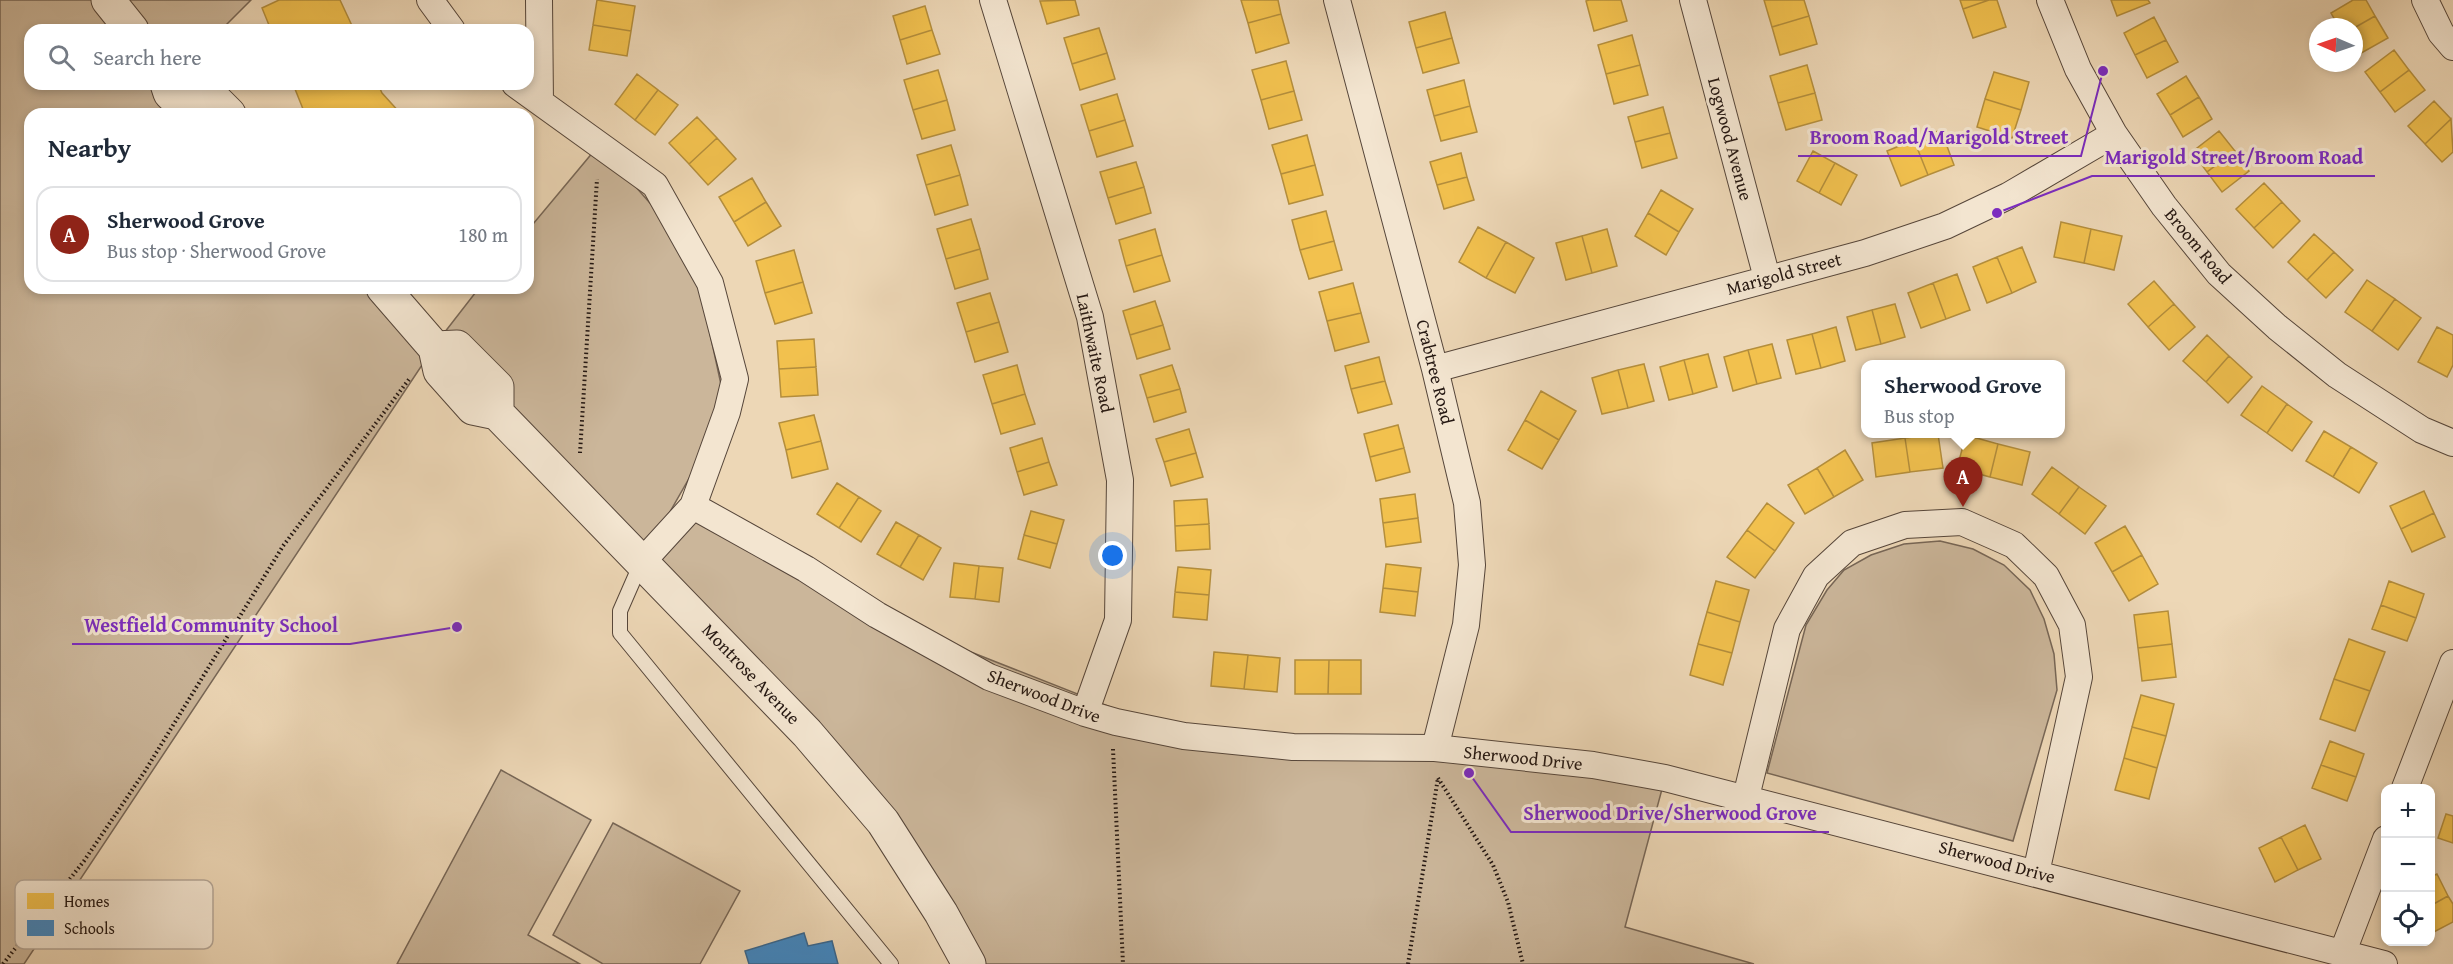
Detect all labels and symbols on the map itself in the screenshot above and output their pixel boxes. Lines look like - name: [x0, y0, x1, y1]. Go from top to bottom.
- north arrow: [2309, 18, 2363, 72]
- street label: Logwood Avenue: [1701, 74, 1760, 204]
- callout: Broom Road/Marigold Street: [1798, 118, 2081, 156]
- text: Broom Road/Marigold Street: [1810, 122, 2069, 151]
- callout: Marigold Street/Broom Road: [2092, 138, 2375, 176]
- text: Marigold Street/Broom Road: [2105, 142, 2364, 171]
- street label: Broom Road: [2158, 202, 2239, 290]
- street label: Marigold Street: [1723, 245, 1845, 302]
- street label: Laithwaite Road: [1070, 291, 1121, 415]
- street label: Crabtree Road: [1409, 317, 1462, 427]
- pin: A: [1944, 458, 1982, 507]
- your location: [1098, 541, 1127, 570]
- callout: Westfield Community School: [72, 606, 350, 644]
- text: Westfield Community School: [84, 610, 338, 639]
- street label: Montrose Avenue: [696, 617, 807, 730]
- street label: Sherwood Drive: [984, 662, 1105, 730]
- street label: Sherwood Drive: [1462, 738, 1584, 777]
- callout: Sherwood Drive/Sherwood Grove: [1511, 794, 1829, 832]
- text: Sherwood Drive/Sherwood Grove: [1523, 798, 1817, 827]
- street label: Sherwood Drive: [1936, 833, 2058, 890]
- legend: [15, 880, 213, 949]
- text: Homes: [64, 889, 110, 913]
- text: Schools: [64, 916, 115, 940]

